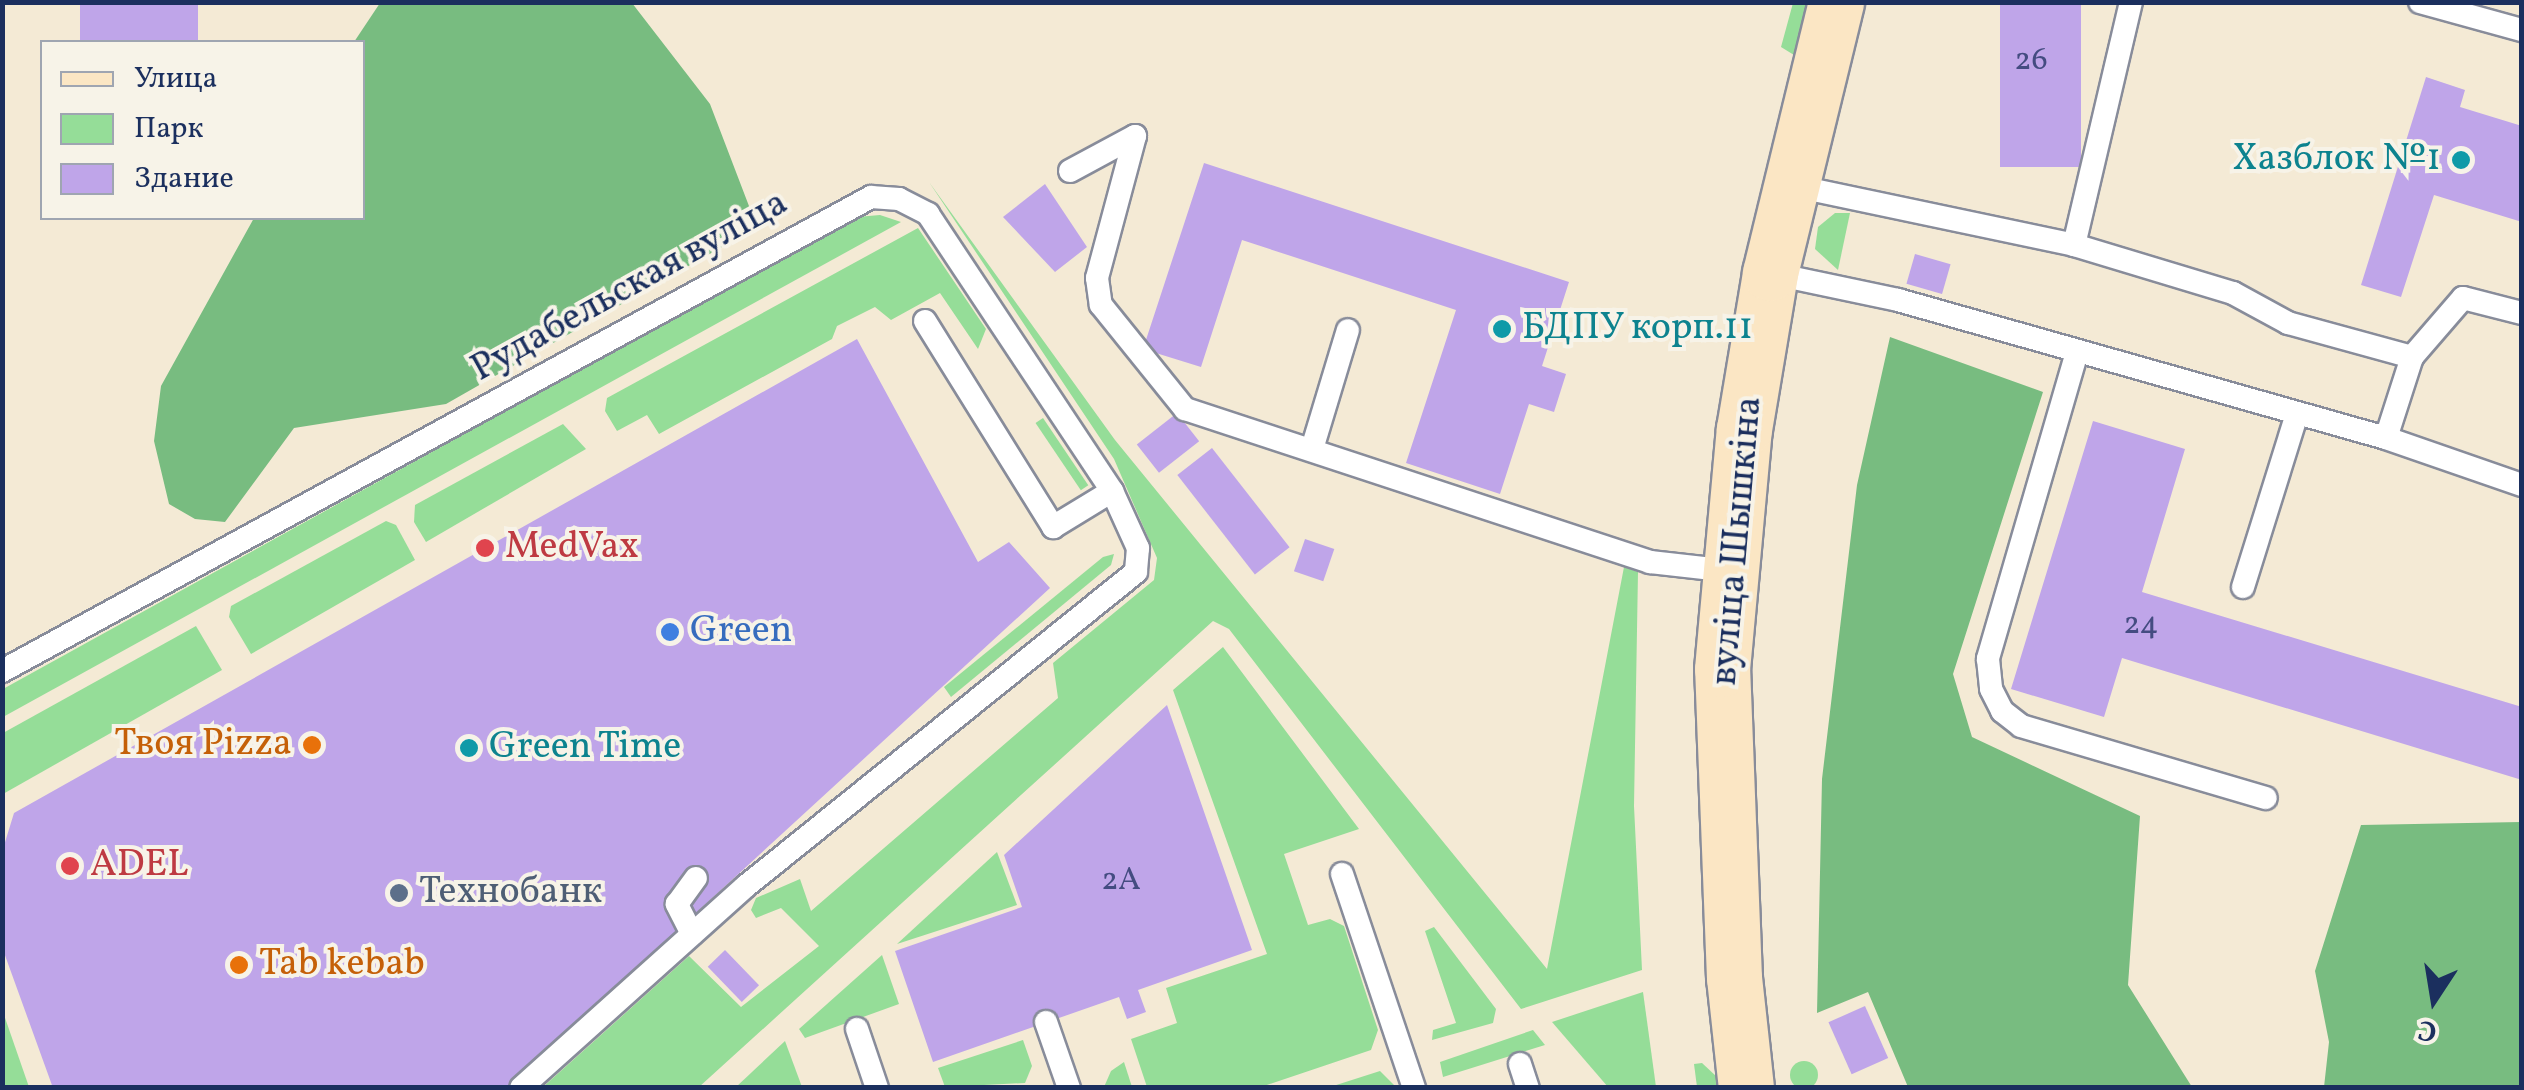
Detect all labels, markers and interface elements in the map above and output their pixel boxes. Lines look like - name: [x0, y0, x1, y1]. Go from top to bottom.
- legend: [40, 40, 365, 220]
- house number: 26: [2014, 42, 2048, 80]
- text: Улица: [134, 58, 217, 100]
- text: Парк: [134, 108, 203, 150]
- place label: Хазблок №1: [2232, 137, 2441, 183]
- marker: Хазблок №1: [2450, 149, 2472, 171]
- text: Здание: [134, 158, 234, 200]
- street label: Рудабельская вуліца: [464, 181, 796, 393]
- place label: БДПУ корп.11: [1522, 306, 1754, 352]
- marker: БДПУ корп.11: [1491, 318, 1513, 340]
- street label: вуліца Шышкіна: [1703, 395, 1773, 687]
- place label: MedVax: [505, 525, 639, 571]
- marker: MedVax: [474, 537, 496, 559]
- house number: 24: [2123, 606, 2159, 644]
- place label: Green: [690, 609, 792, 655]
- marker: Green: [659, 621, 681, 643]
- place label: Твоя Pizza: [114, 722, 292, 768]
- place label: Green Time: [489, 725, 682, 771]
- marker: Твоя Pizza: [301, 734, 323, 756]
- marker: Green Time: [458, 737, 480, 759]
- place label: ADEL: [90, 843, 189, 889]
- marker: ADEL: [59, 855, 81, 877]
- house number: 2А: [1101, 862, 1141, 900]
- place label: Технобанк: [419, 870, 602, 916]
- marker: Технобанк: [388, 882, 410, 904]
- place label: Tab kebab: [259, 942, 425, 988]
- north arrow: [2384, 950, 2484, 1050]
- marker: Tab kebab: [228, 954, 250, 976]
- text: С: [2415, 1009, 2441, 1051]

